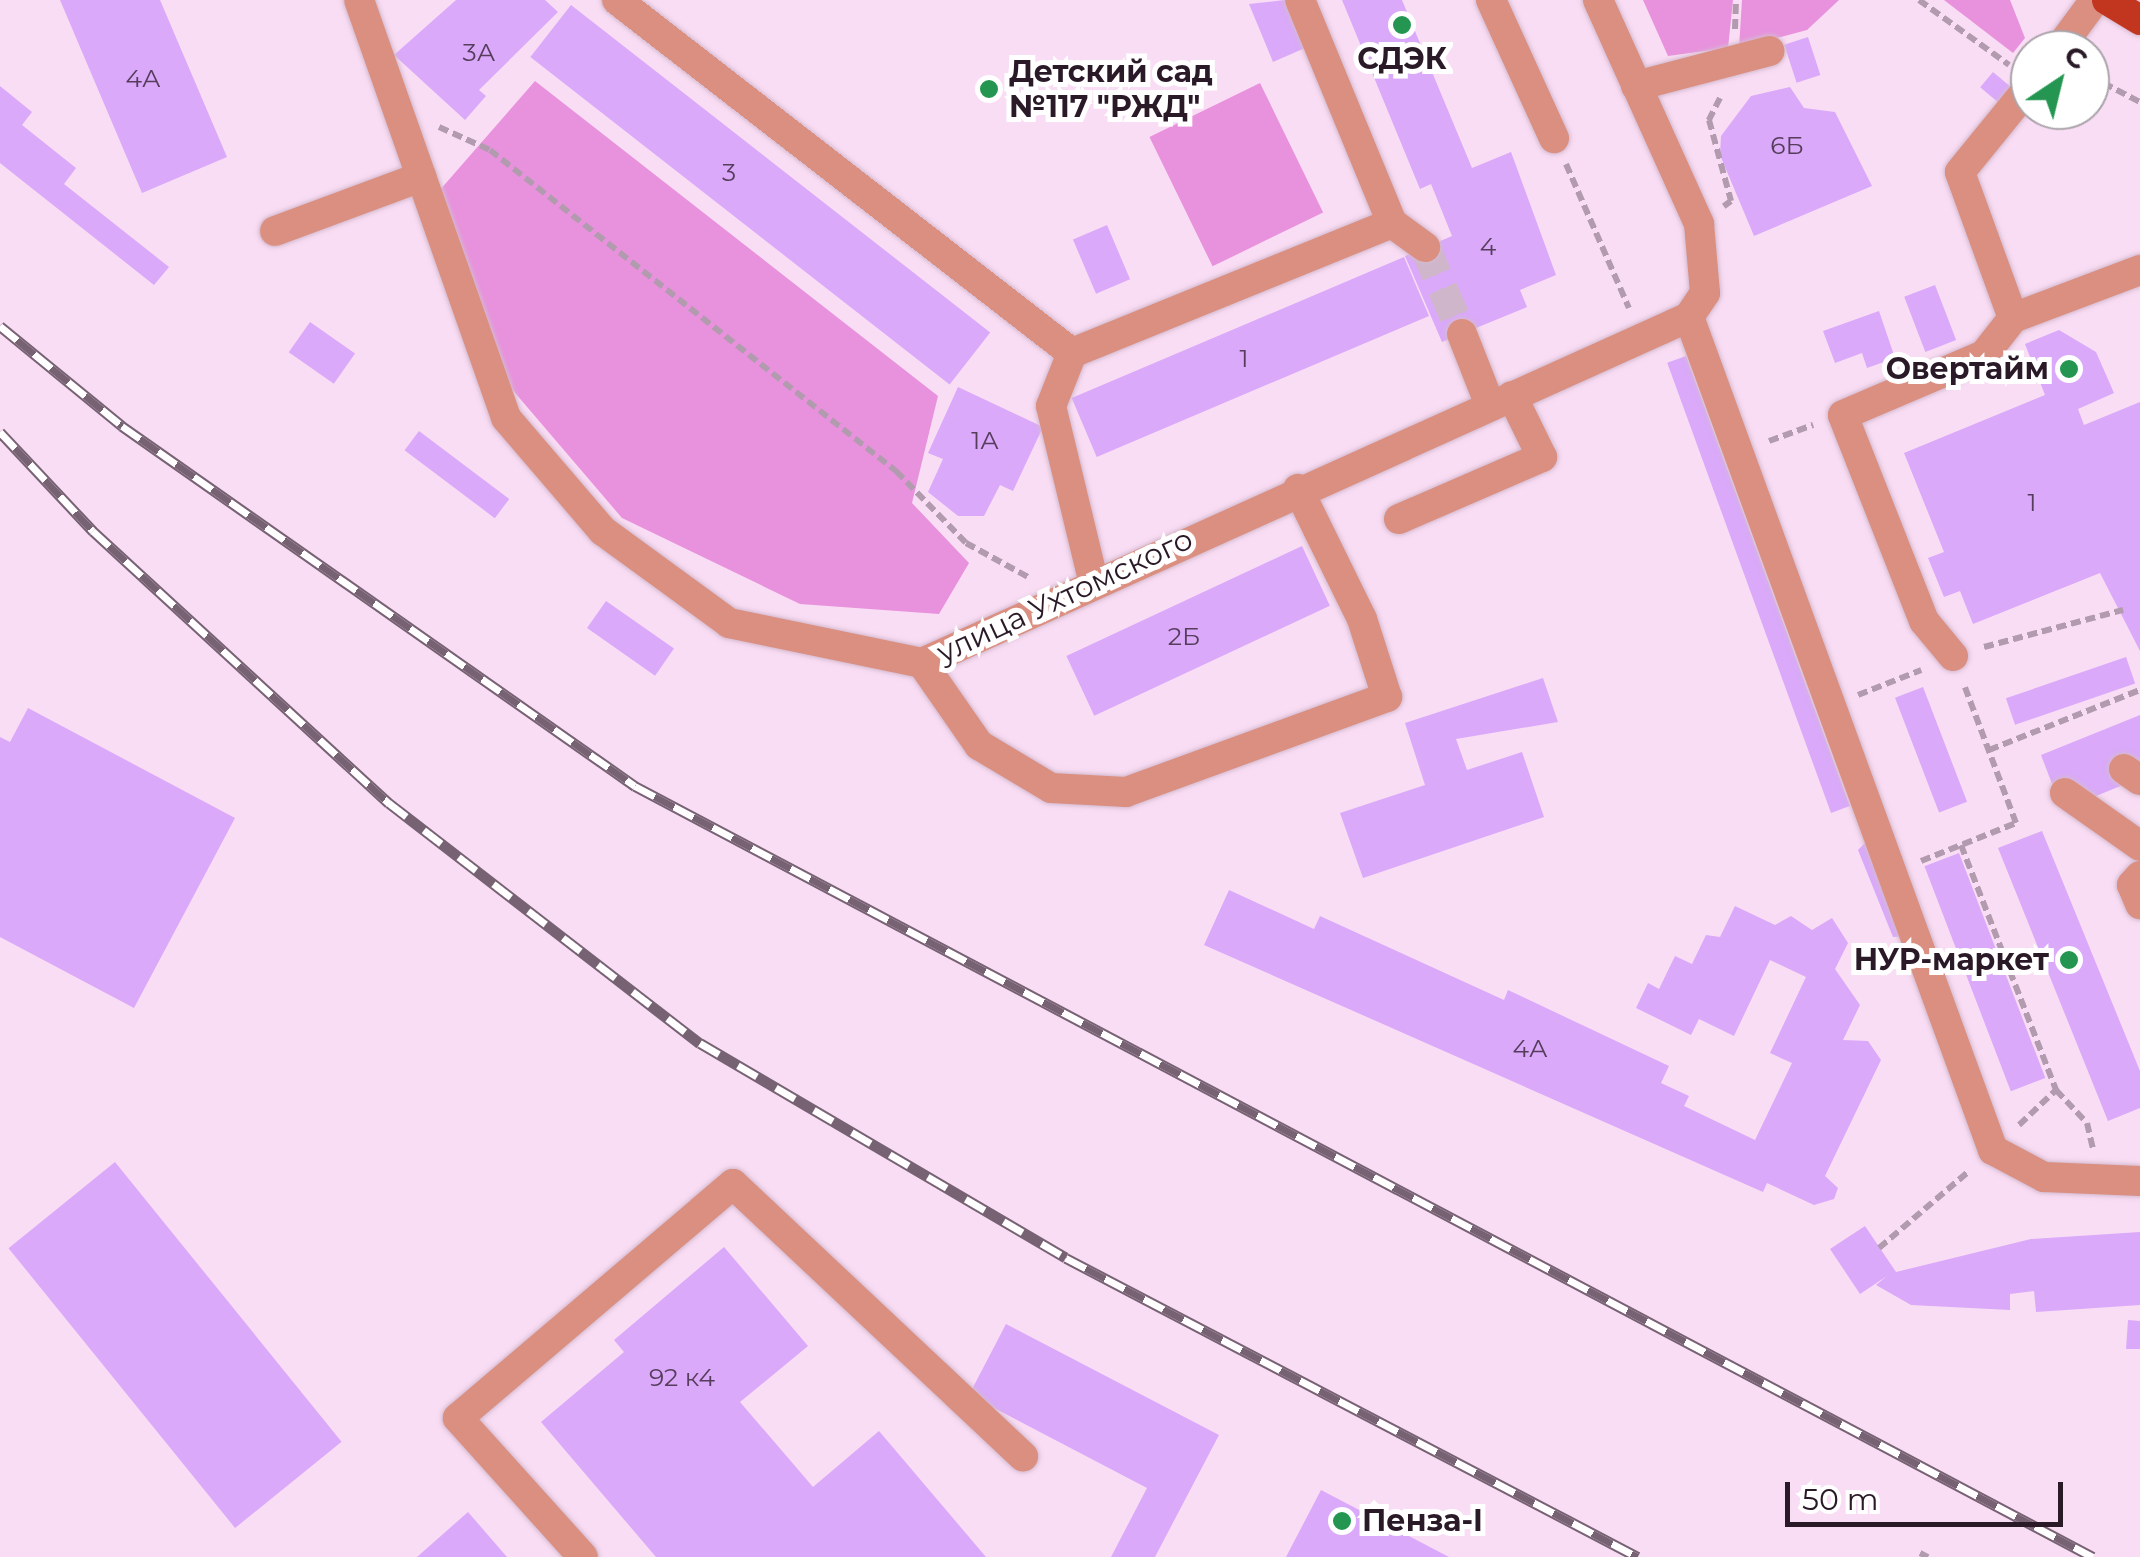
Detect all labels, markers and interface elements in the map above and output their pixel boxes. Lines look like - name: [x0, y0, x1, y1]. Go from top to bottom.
- marker: СДЭК: [1391, 14, 1413, 36]
- north arrow: [2010, 30, 2110, 130]
- house number: 3А: [463, 37, 495, 67]
- text: С: [2058, 37, 2094, 77]
- place label: СДЭК: [1357, 41, 1447, 77]
- place label: Детский сад №117 "РЖД": [1009, 54, 1213, 124]
- house number: 4А: [125, 63, 161, 93]
- marker: Детский сад №117 "РЖД": [978, 78, 1000, 100]
- house number: 6Б: [1770, 130, 1804, 160]
- house number: 3: [722, 157, 736, 187]
- house number: 4: [1480, 231, 1496, 261]
- house number: 1: [1239, 343, 1249, 373]
- place label: Овертайм: [1886, 351, 2049, 387]
- marker: Овертайм: [2058, 358, 2080, 380]
- house number: 1А: [971, 425, 999, 455]
- house number: 1: [2027, 487, 2037, 517]
- street label: улица Ухтомского: [931, 521, 1199, 671]
- house number: 2Б: [1168, 621, 1200, 651]
- place label: НУР-маркет: [1854, 942, 2049, 978]
- marker: НУР-маркет: [2058, 949, 2080, 971]
- house number: 4А: [1512, 1033, 1548, 1063]
- house number: 92 к4: [649, 1362, 715, 1392]
- scale bar: [1790, 1462, 2068, 1524]
- text: 50 m: [1802, 1481, 1879, 1518]
- place label: Пенза-I: [1362, 1503, 1483, 1539]
- marker: Пенза-I: [1331, 1510, 1353, 1532]

